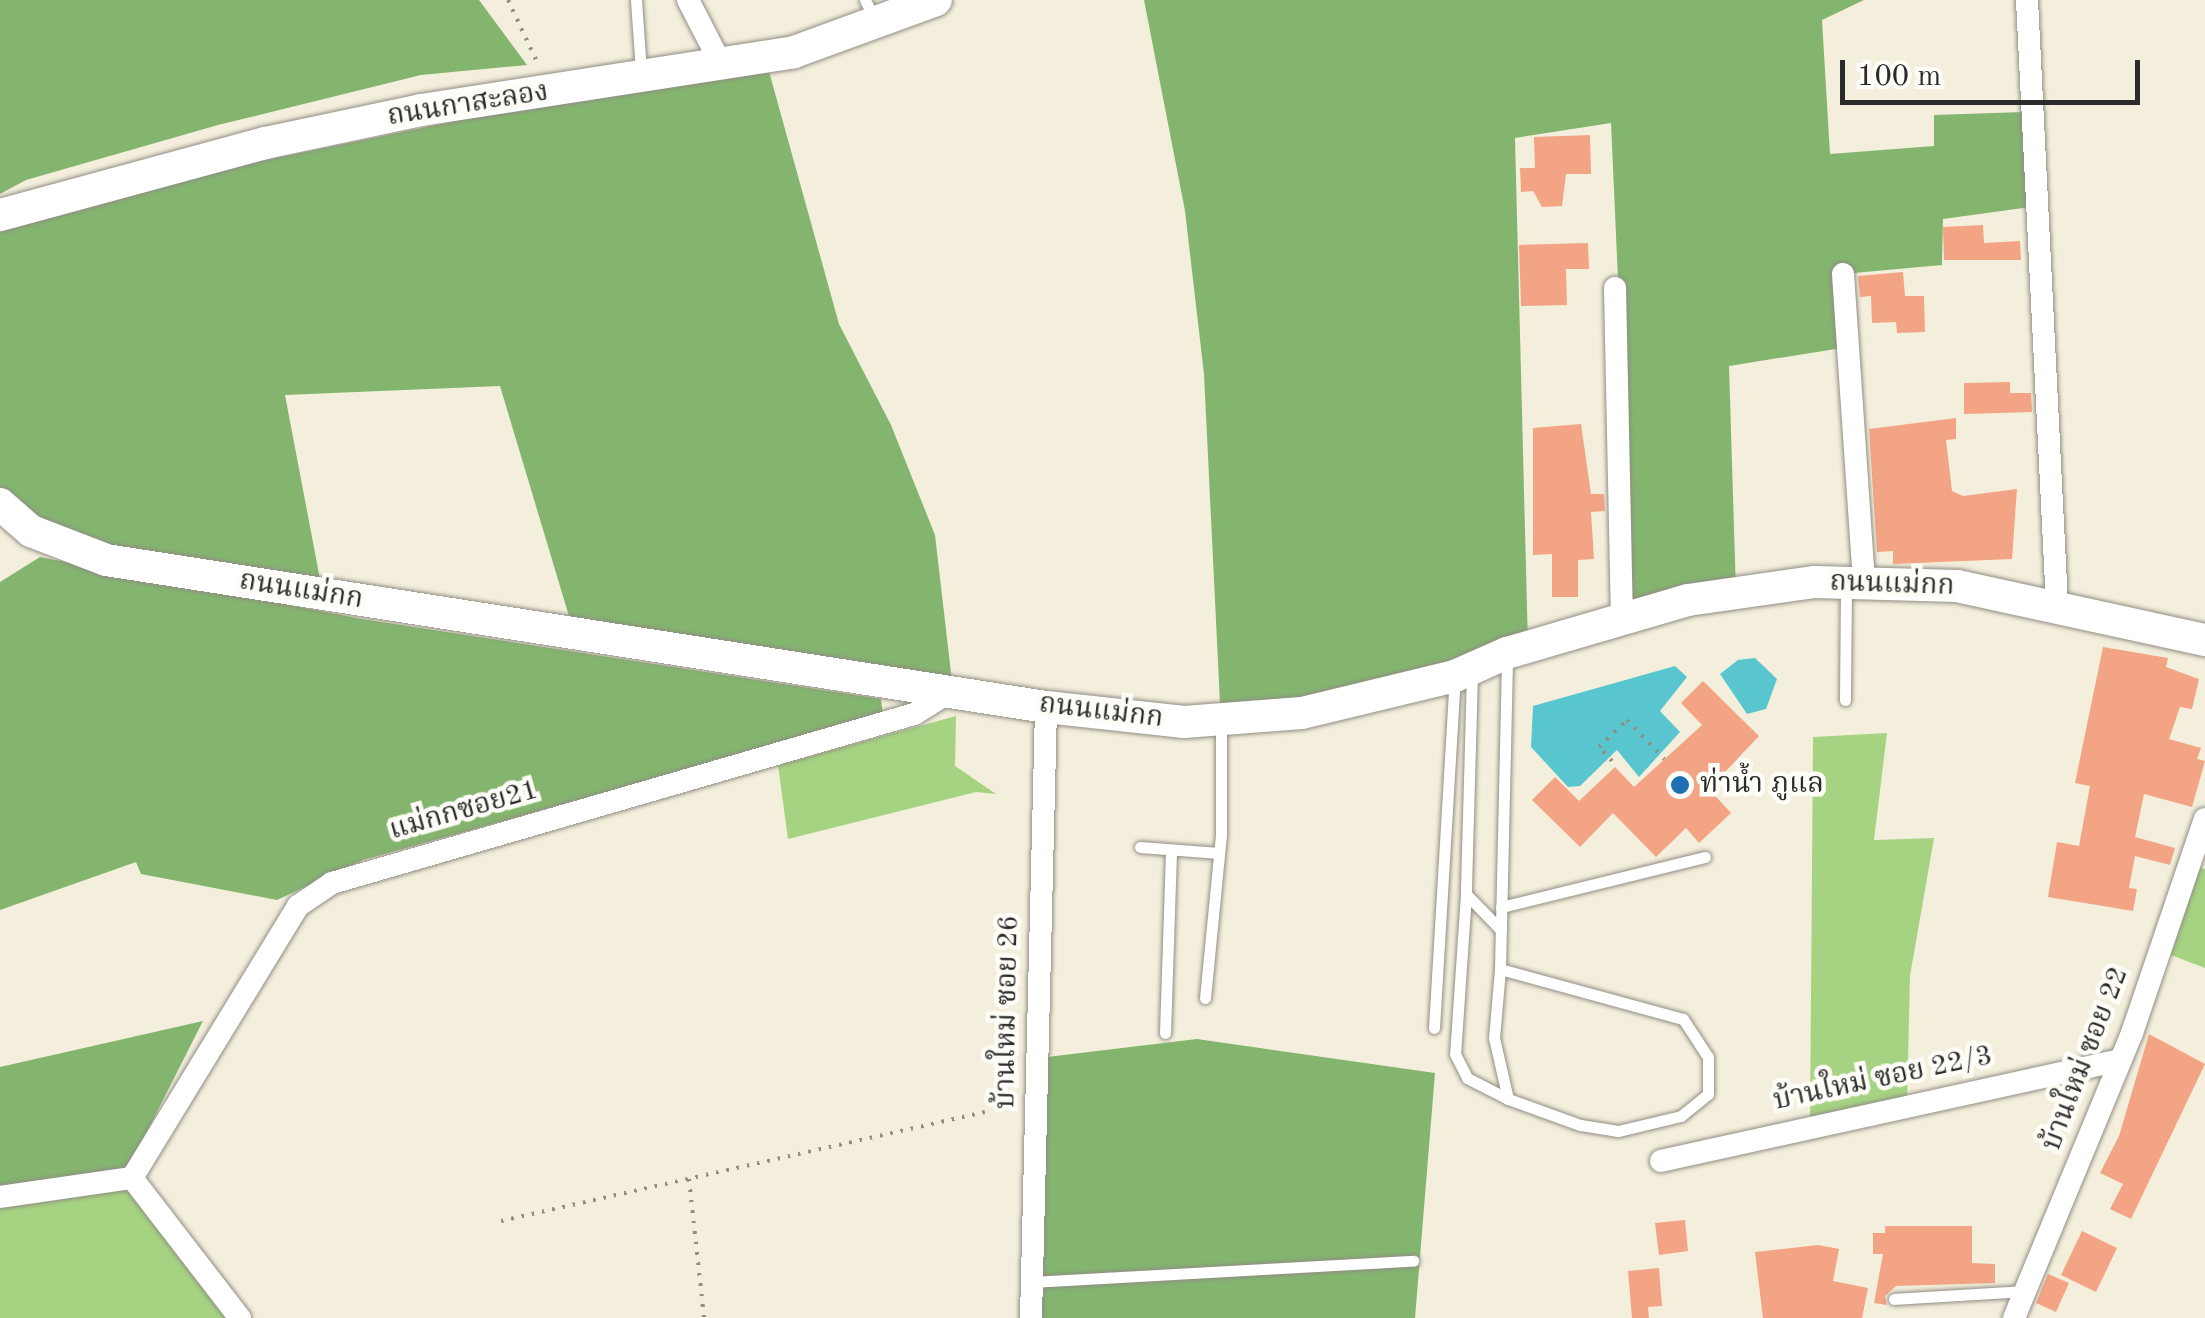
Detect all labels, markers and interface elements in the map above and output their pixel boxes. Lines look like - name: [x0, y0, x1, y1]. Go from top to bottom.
- scale bar: [1845, 40, 2145, 102]
- text: 100 m: [1857, 62, 1941, 92]
- street label: ถนนกาสะลอง: [385, 76, 551, 134]
- street label: ถนนแม่กก: [237, 565, 365, 617]
- street label: ถนนแม่กก: [1829, 566, 1955, 604]
- street label: ถนนแม่กก: [1037, 688, 1165, 736]
- place label: ท่าน้ำ ภูแล: [1700, 768, 1824, 802]
- street label: แม่กกซอย21: [386, 774, 542, 848]
- marker: ท่าน้ำ ภูแล: [1669, 774, 1691, 796]
- street label: บ้านใหม่ ซอย 26: [990, 915, 1026, 1109]
- street label: บ้านใหม่ ซอย 22: [2036, 963, 2136, 1155]
- street label: บ้านใหม่ ซอย 22/3: [1771, 1039, 1995, 1119]

